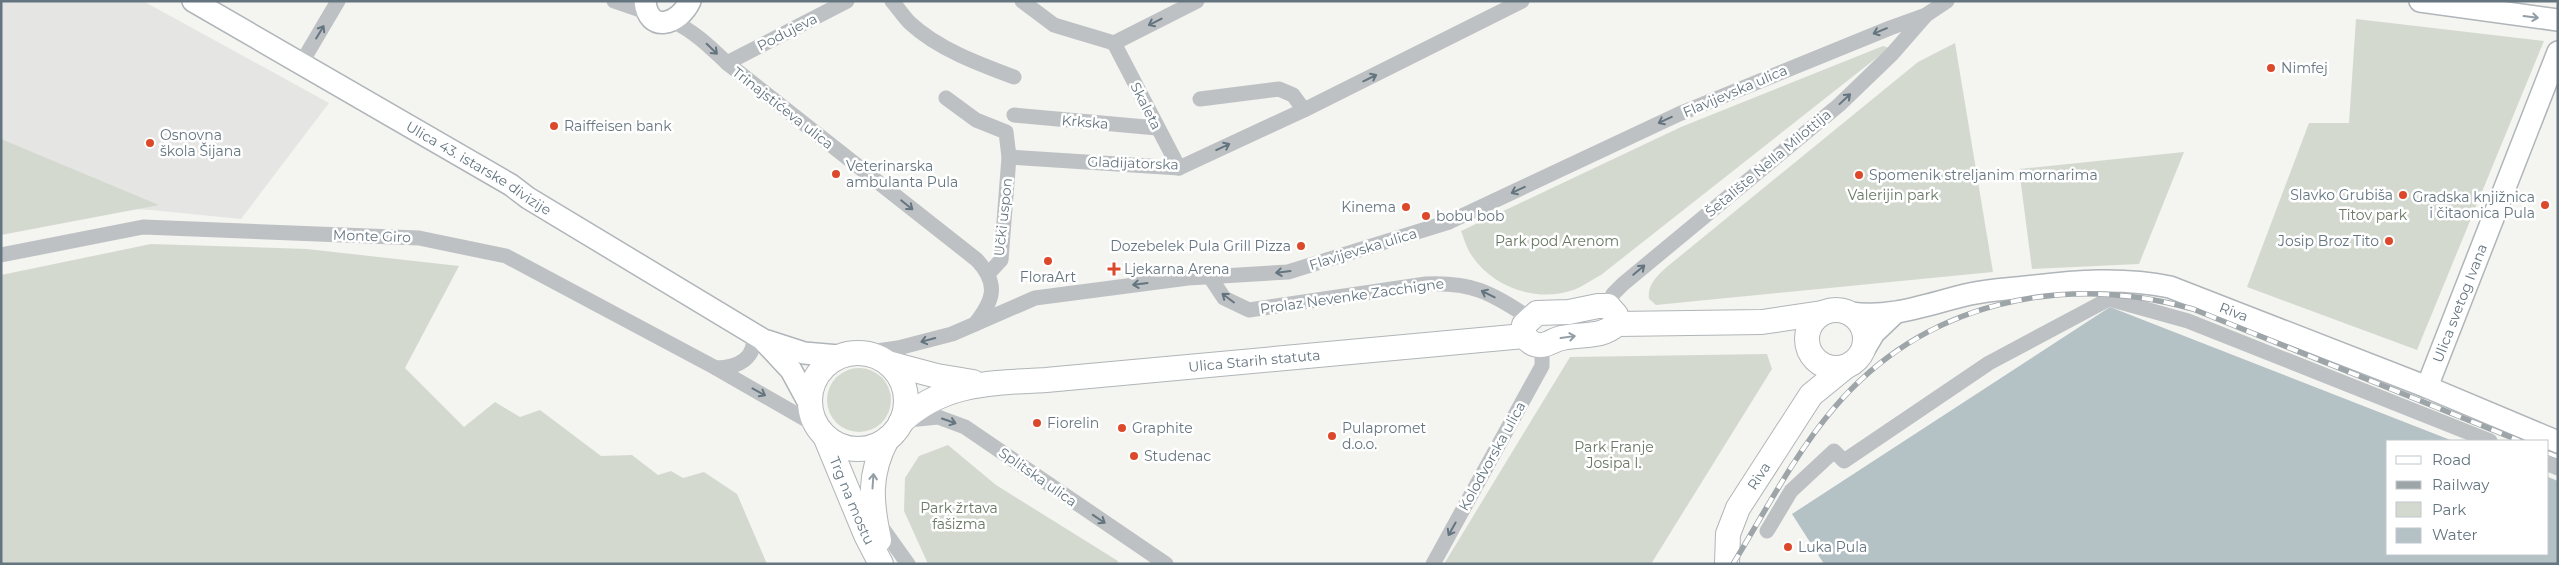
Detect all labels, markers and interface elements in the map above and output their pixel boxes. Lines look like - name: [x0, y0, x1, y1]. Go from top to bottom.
- street label: Podujeva: [754, 9, 820, 55]
- one-way arrow: [2522, 12, 2538, 22]
- one-way arrow: [1148, 18, 1163, 27]
- one-way arrow: [315, 24, 325, 39]
- one-way arrow: [1873, 27, 1888, 37]
- one-way arrow: [706, 43, 718, 55]
- place label: Nimfej: [2281, 59, 2328, 77]
- street label: Flavijevska ulica: [1680, 61, 1790, 121]
- marker: Nimfej: [2265, 62, 2277, 74]
- street label: Trinajstićeva ulica: [729, 63, 837, 153]
- one-way arrow: [1362, 73, 1377, 82]
- street label: Skaleta: [1126, 79, 1166, 133]
- one-way arrow: [1839, 93, 1851, 105]
- street label: Šetalište Nella Milottija: [1701, 105, 1835, 221]
- street label: Krkska: [1061, 111, 1109, 133]
- one-way arrow: [1658, 116, 1673, 126]
- street label: Ulica 43. istarske divizije: [403, 117, 555, 219]
- place label: Raiffeisen bank: [564, 117, 672, 135]
- marker: Raiffeisen bank: [548, 120, 560, 132]
- place label: Osnovna škola Šijana: [160, 126, 242, 160]
- marker: Osnovna škola Šijana: [144, 137, 156, 149]
- one-way arrow: [1215, 142, 1230, 152]
- street label: Gladijatorska: [1087, 152, 1179, 174]
- place label: Veterinarska ambulanta Pula: [846, 157, 958, 191]
- place label: Spomenik streljanim mornarima: [1869, 166, 2098, 184]
- marker: Veterinarska ambulanta Pula: [830, 168, 842, 180]
- marker: Spomenik streljanim mornarima: [1853, 169, 1865, 181]
- street label: Učki uspon: [990, 177, 1016, 257]
- one-way arrow: [1511, 185, 1526, 195]
- park label: Valerijin park: [1847, 186, 1939, 204]
- place label: Slavko Grubiša: [2290, 186, 2393, 204]
- place label: Gradska knjižnica i čitaonica Pula: [2413, 188, 2535, 222]
- marker: Slavko Grubiša: [2397, 189, 2409, 201]
- place label: Kinema: [1341, 198, 1396, 216]
- one-way arrow: [901, 199, 914, 210]
- marker: Gradska knjižnica i čitaonica Pula: [2539, 199, 2551, 211]
- marker: Kinema: [1400, 201, 1412, 213]
- park label: Titov park: [2339, 206, 2408, 224]
- place label: bobu bob: [1436, 207, 1505, 225]
- marker: bobu bob: [1420, 210, 1432, 222]
- street label: Flavijevska ulica: [1307, 224, 1419, 274]
- street label: Monte Giro: [333, 226, 411, 246]
- park label: Park pod Arenom: [1495, 232, 1619, 250]
- place label: Josip Broz Tito: [2277, 232, 2379, 250]
- marker: Josip Broz Tito: [2383, 235, 2395, 247]
- place label: Dozebelek Pula Grill Pizza: [1110, 237, 1291, 255]
- marker: Dozebelek Pula Grill Pizza: [1295, 240, 1307, 252]
- street label: Ulica svetog Ivana: [2428, 241, 2491, 365]
- marker: FloraArt: [1042, 255, 1054, 267]
- place label: Ljekarna Arena: [1124, 260, 1230, 278]
- marker: Ljekarna Arena: [1108, 263, 1120, 275]
- one-way arrow: [1633, 264, 1646, 276]
- one-way arrow: [1275, 267, 1291, 277]
- place label: FloraArt: [1020, 268, 1076, 286]
- street label: Prolaz Nevenke Zacchigne: [1259, 274, 1445, 318]
- one-way arrow: [1132, 279, 1148, 289]
- one-way arrow: [1481, 289, 1496, 298]
- one-way arrow: [1221, 293, 1234, 304]
- street label: Riva: [2217, 298, 2251, 326]
- one-way arrow: [1559, 332, 1575, 342]
- one-way arrow: [921, 336, 937, 346]
- street label: Ulica Starih statuta: [1187, 346, 1321, 376]
- one-way arrow: [751, 387, 766, 397]
- street label: Kolodvorska ulica: [1454, 398, 1530, 514]
- place label: Fiorelin: [1047, 414, 1099, 432]
- one-way arrow: [941, 416, 957, 426]
- marker: Fiorelin: [1031, 417, 1043, 429]
- place label: Graphite: [1132, 419, 1193, 437]
- place label: Pulapromet d.o.o.: [1342, 419, 1427, 453]
- marker: Graphite: [1116, 422, 1128, 434]
- marker: Pulapromet d.o.o.: [1326, 430, 1338, 442]
- park label: Park Franje Josipa I.: [1574, 438, 1654, 472]
- legend: [2386, 440, 2549, 555]
- street label: Splitska ulica: [995, 443, 1081, 511]
- place label: Studenac: [1144, 447, 1211, 465]
- marker: Studenac: [1128, 450, 1140, 462]
- text: Road: [2432, 450, 2471, 469]
- street label: Trg na mostu: [826, 454, 878, 548]
- street label: Riva: [1743, 459, 1774, 493]
- one-way arrow: [869, 473, 878, 489]
- text: Railway: [2432, 475, 2490, 494]
- park label: Park žrtava fašizma: [920, 499, 998, 533]
- text: Park: [2432, 500, 2466, 519]
- one-way arrow: [1092, 514, 1106, 524]
- one-way arrow: [1447, 521, 1457, 536]
- text: Water: [2432, 525, 2478, 544]
- place label: Luka Pula: [1798, 538, 1867, 556]
- marker: Luka Pula: [1782, 541, 1794, 553]

